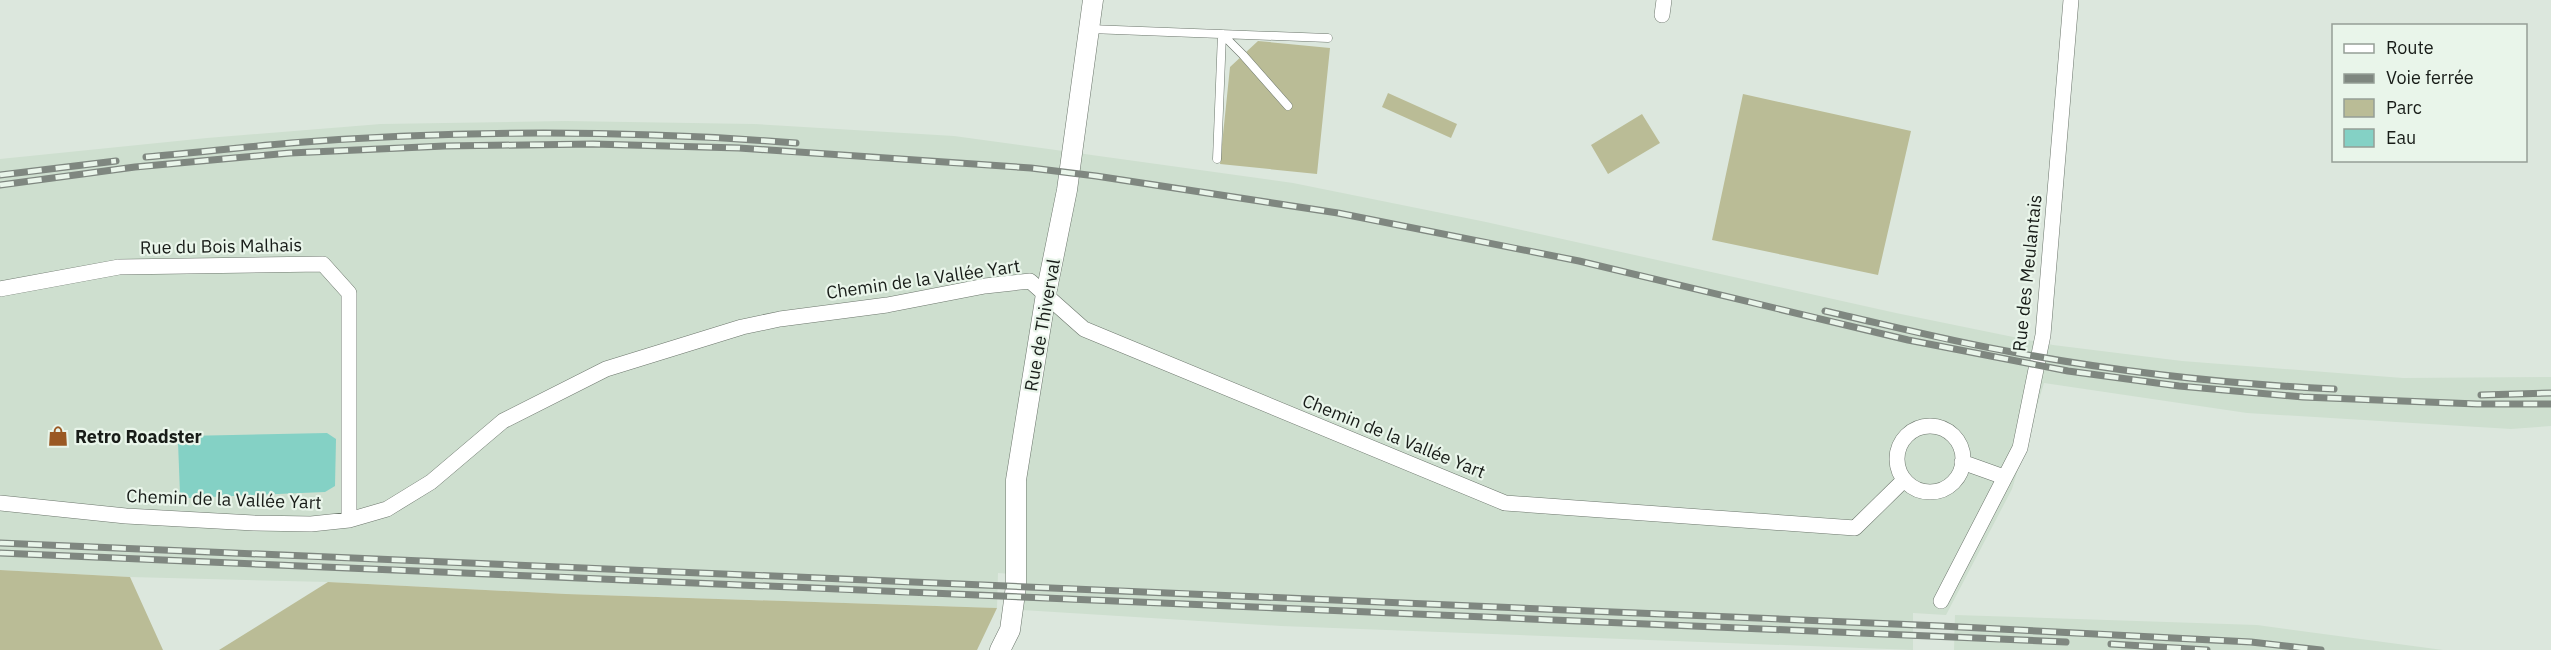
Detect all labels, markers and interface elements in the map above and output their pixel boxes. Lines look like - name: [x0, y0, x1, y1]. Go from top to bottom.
- legend: [2332, 24, 2527, 162]
- text: Route: [2386, 36, 2434, 59]
- text: Voie ferrée: [2386, 66, 2474, 89]
- text: Parc: [2386, 96, 2422, 119]
- text: Eau: [2386, 126, 2416, 149]
- street label: Rue des Meulantais: [2007, 193, 2047, 353]
- street label: Rue du Bois Malhais: [140, 233, 302, 259]
- street label: Chemin de la Vallée Yart: [825, 254, 1021, 304]
- street label: Rue de Thiverval: [1019, 257, 1065, 393]
- street label: Chemin de la Vallée Yart: [1299, 389, 1489, 483]
- shop icon: Retro Roadster: [46, 424, 70, 448]
- place label: Retro Roadster: [75, 425, 202, 448]
- street label: Chemin de la Vallée Yart: [126, 484, 322, 514]

